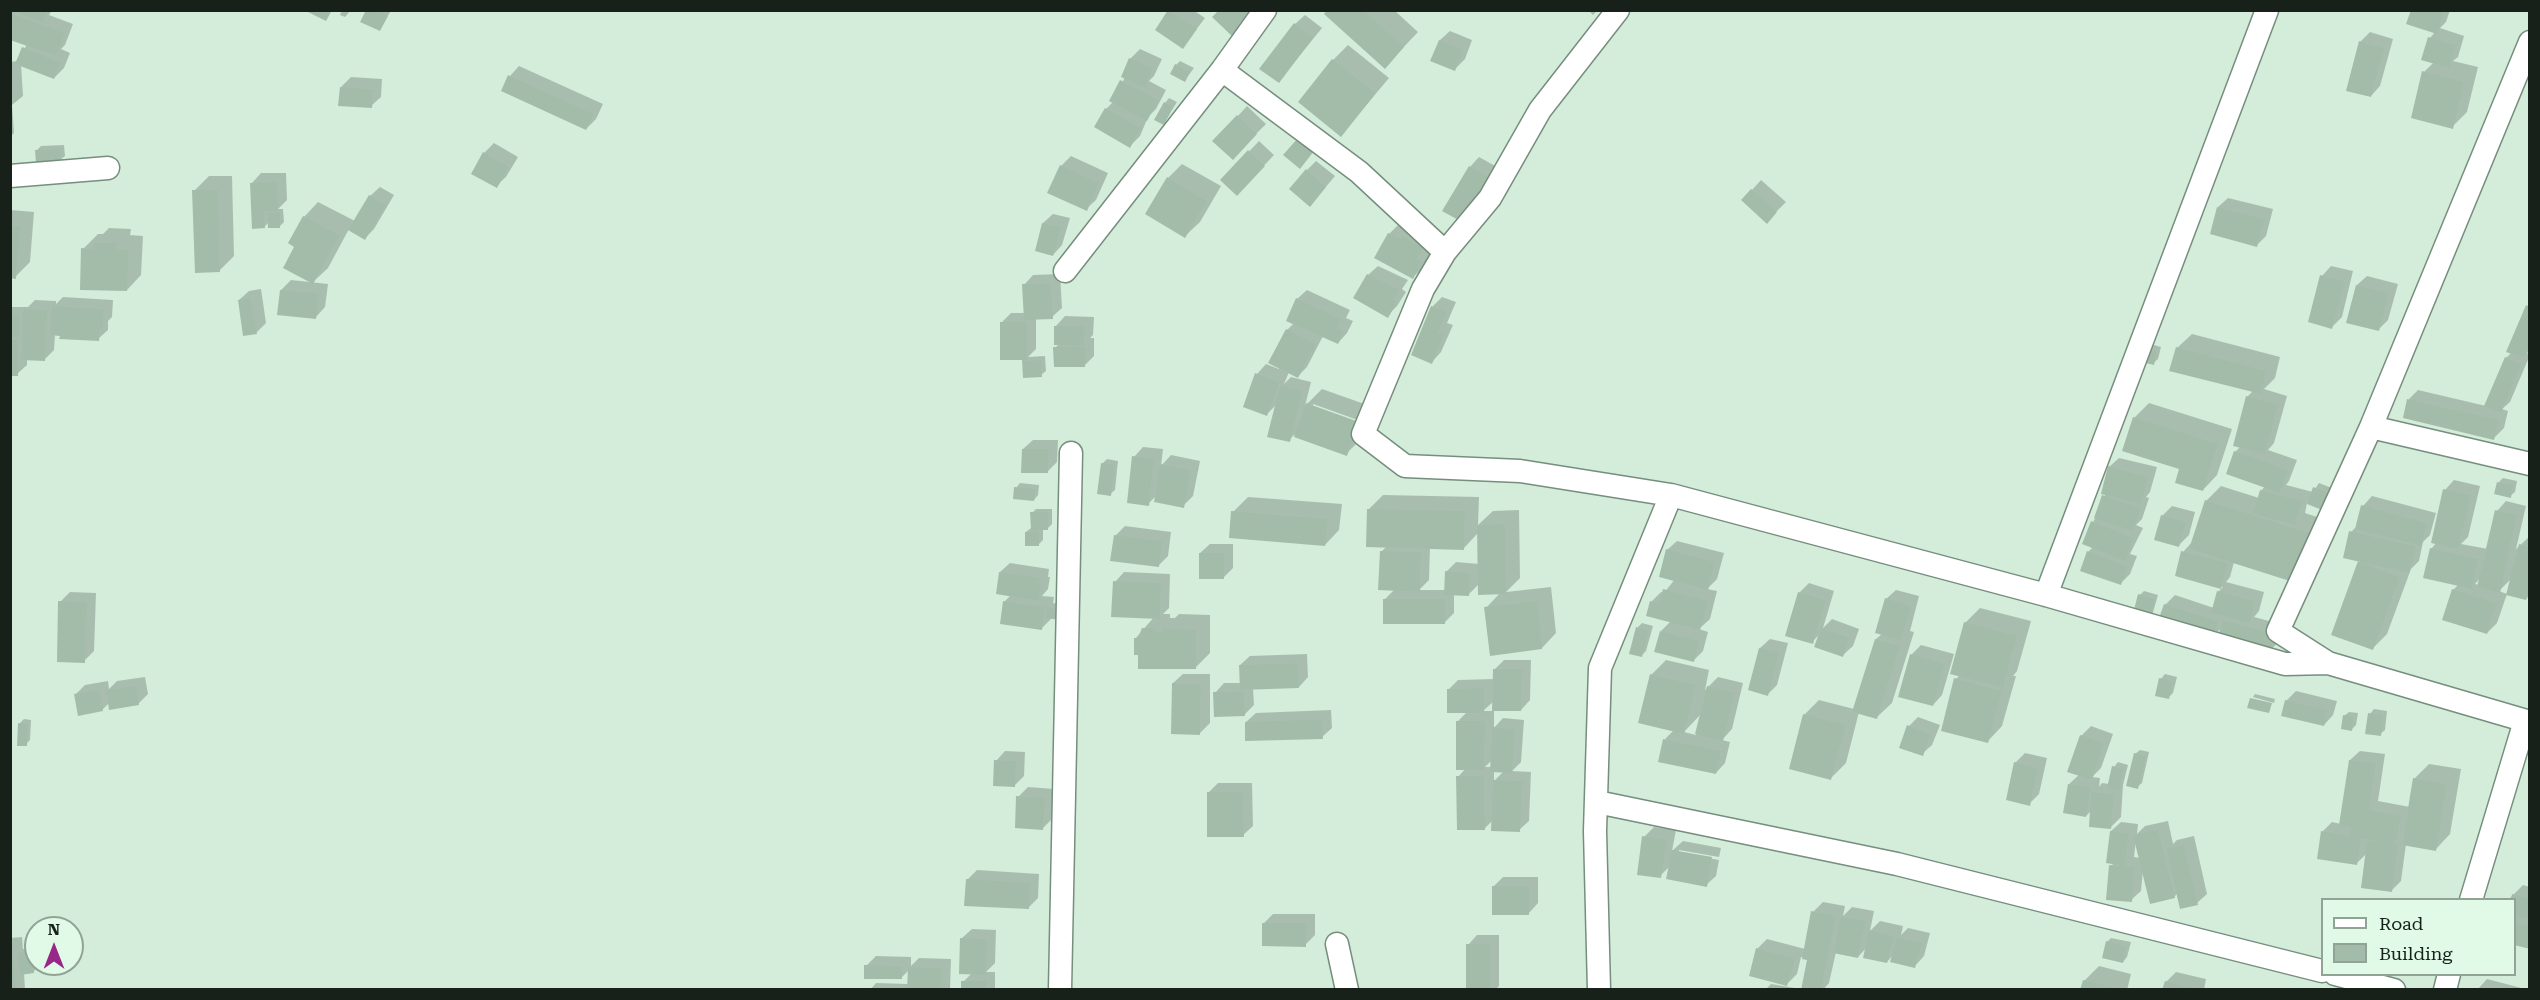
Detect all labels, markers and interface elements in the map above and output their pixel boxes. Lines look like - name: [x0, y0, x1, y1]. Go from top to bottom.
- legend: [2321, 898, 2516, 976]
- text: Road: [2379, 913, 2423, 934]
- north arrow: [24, 916, 84, 976]
- text: N: [48, 920, 60, 939]
- text: Building: [2379, 943, 2453, 964]

